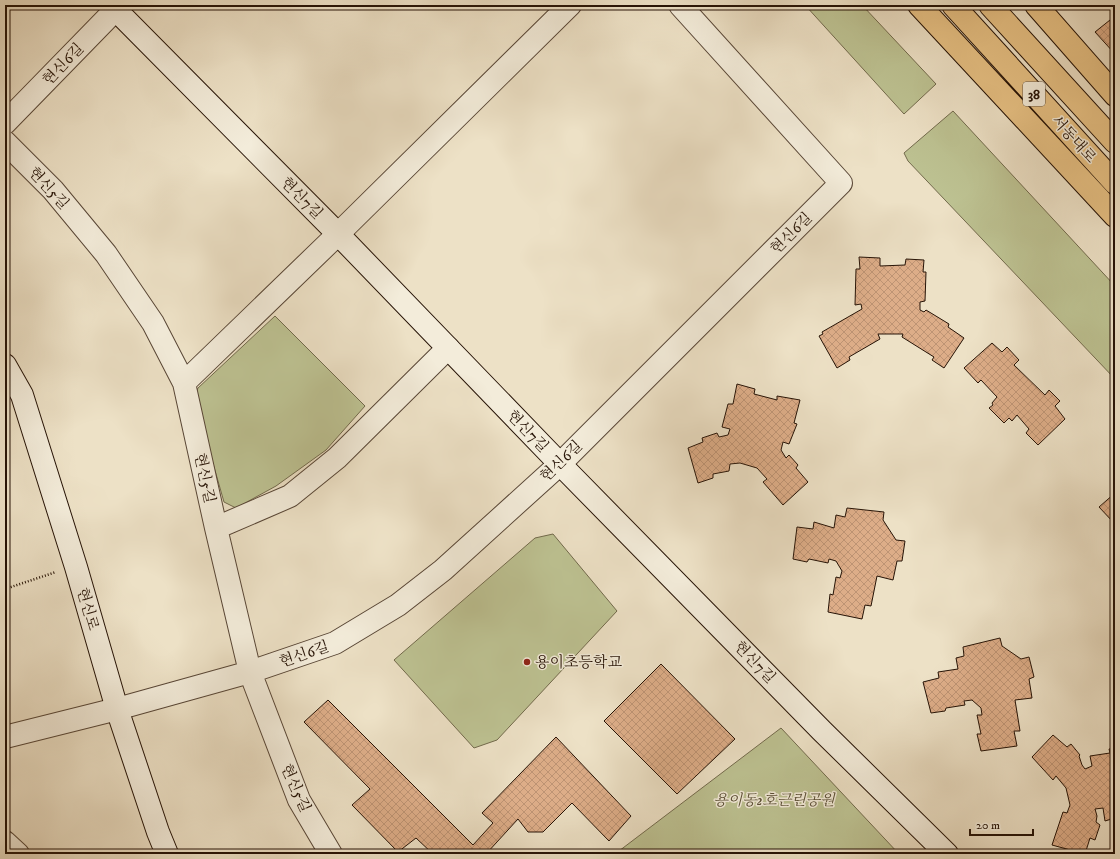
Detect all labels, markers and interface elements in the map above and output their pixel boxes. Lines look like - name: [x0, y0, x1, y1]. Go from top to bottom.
- street label: 현신6길: [39, 39, 88, 89]
- road number: 38: [1023, 82, 1045, 106]
- street label: 서동대로: [1047, 111, 1100, 168]
- street label: 현신5길: [24, 163, 73, 213]
- street label: 현신7길: [277, 173, 327, 223]
- street label: 현신6길: [767, 209, 816, 258]
- street label: 현신7길: [503, 406, 552, 456]
- street label: 현신6길: [536, 437, 586, 486]
- street label: 현신5길: [190, 451, 219, 505]
- street label: 현신로: [72, 586, 103, 633]
- street label: 현신6길: [277, 637, 331, 672]
- street label: 현신7길: [730, 637, 779, 687]
- place label: 용이초등학교: [535, 653, 622, 672]
- marker: 용이초등학교: [522, 657, 532, 667]
- street label: 현신5길: [277, 761, 315, 815]
- park label: 용이동2호근린공원: [713, 791, 836, 810]
- scale bar: [970, 811, 1033, 837]
- text: 20 m: [976, 818, 1000, 833]

